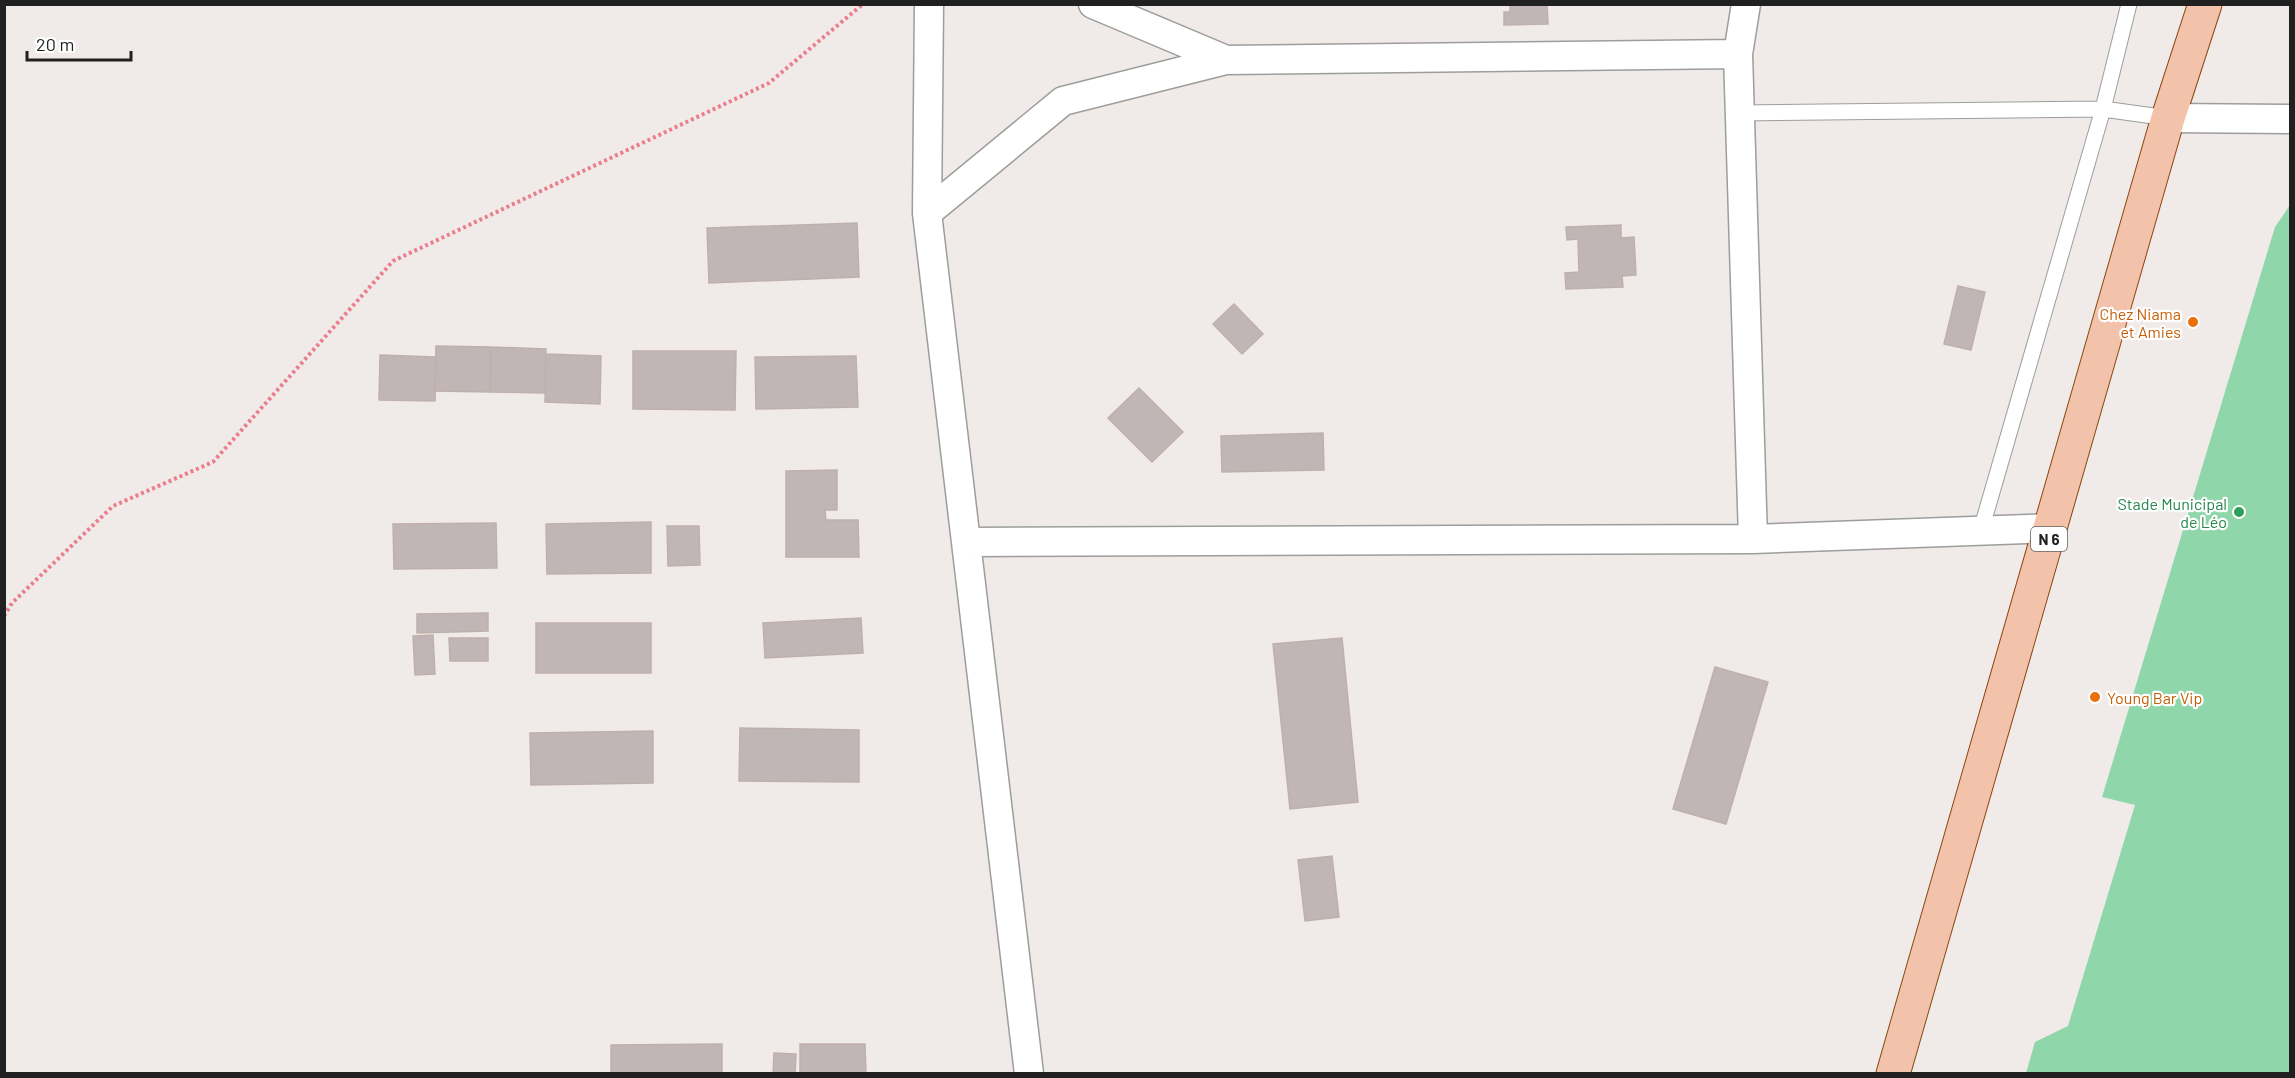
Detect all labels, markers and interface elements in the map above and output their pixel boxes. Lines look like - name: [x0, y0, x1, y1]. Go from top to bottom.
- scale bar: [27, 24, 130, 62]
- text: 20 m: [36, 33, 74, 55]
- place label: Chez Niama et Amies: [2099, 304, 2181, 341]
- marker: Chez Niama et Amies: [2186, 315, 2200, 329]
- place label: Stade Municipal de Léo: [2117, 494, 2227, 531]
- marker: Stade Municipal de Léo: [2232, 505, 2246, 519]
- road number: N 6: [2031, 527, 2067, 551]
- place label: Young Bar Vip: [2107, 688, 2202, 707]
- marker: Young Bar Vip: [2088, 690, 2102, 704]

